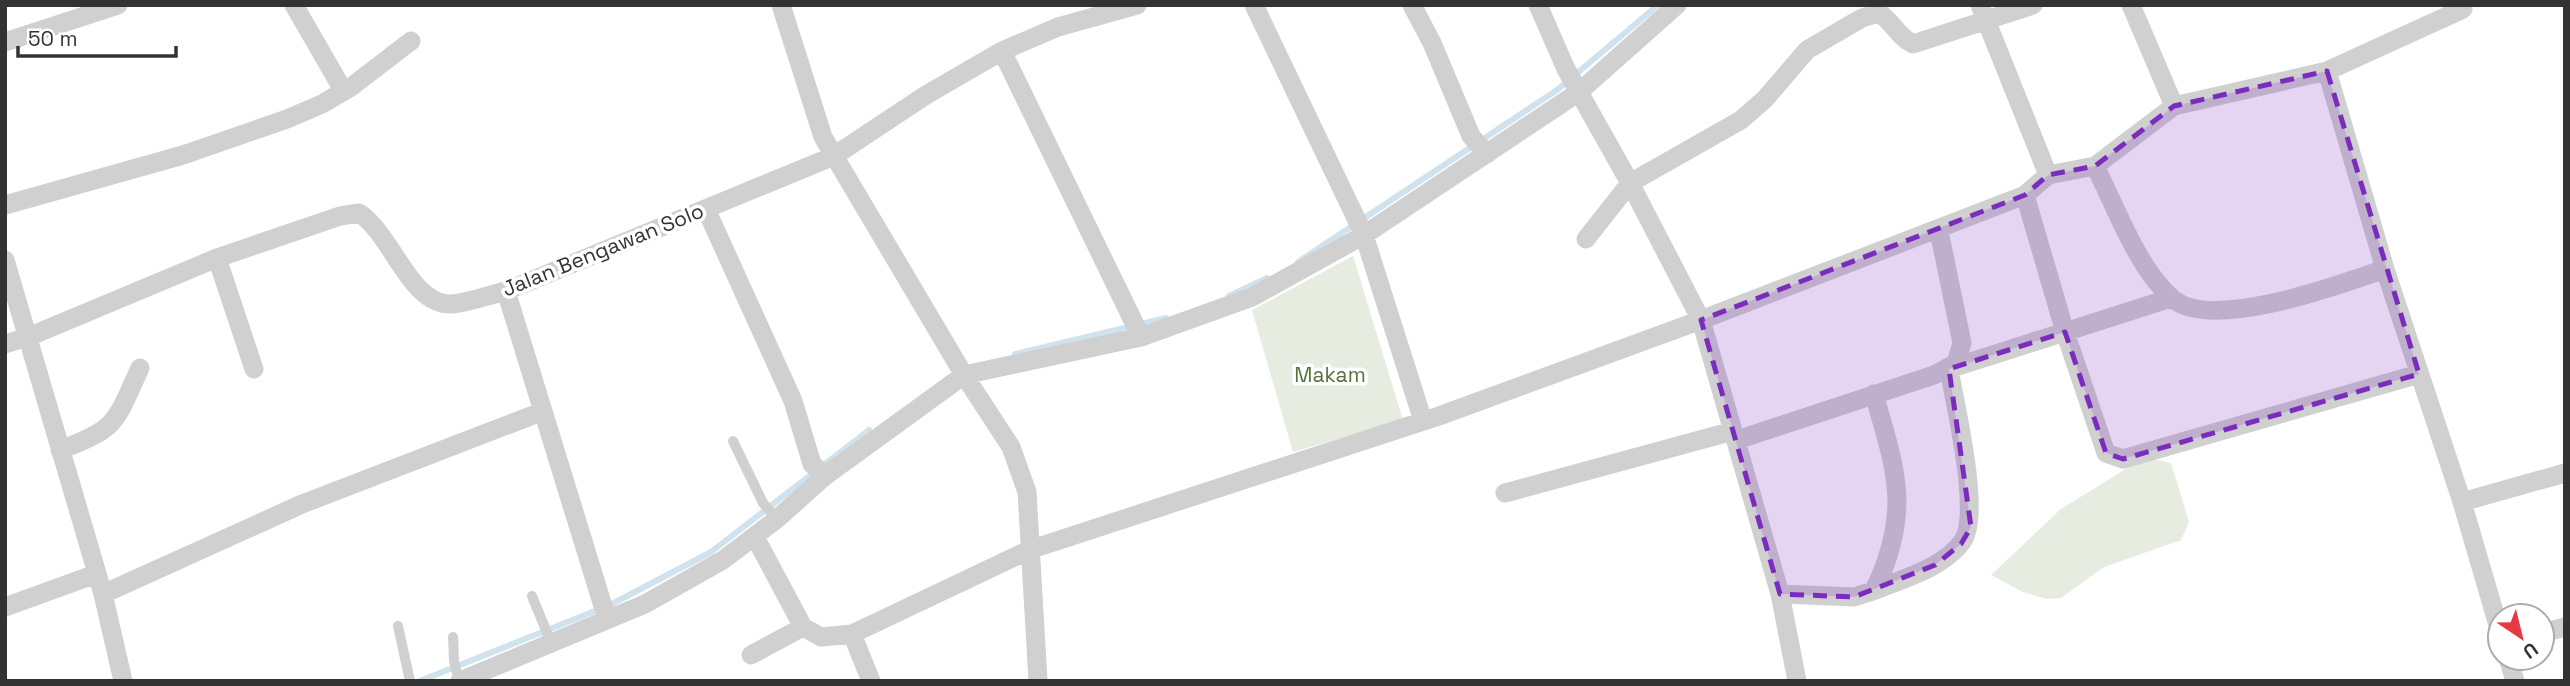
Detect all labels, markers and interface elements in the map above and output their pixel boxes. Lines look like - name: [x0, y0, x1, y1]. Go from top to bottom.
- scale bar: [18, 14, 175, 58]
- text: 50 m: [28, 25, 78, 52]
- street label: Jalan Bengawan Solo: [498, 197, 708, 302]
- park label: Makam: [1294, 361, 1366, 388]
- north arrow: [2486, 602, 2556, 672]
- text: U: [2518, 637, 2543, 664]

